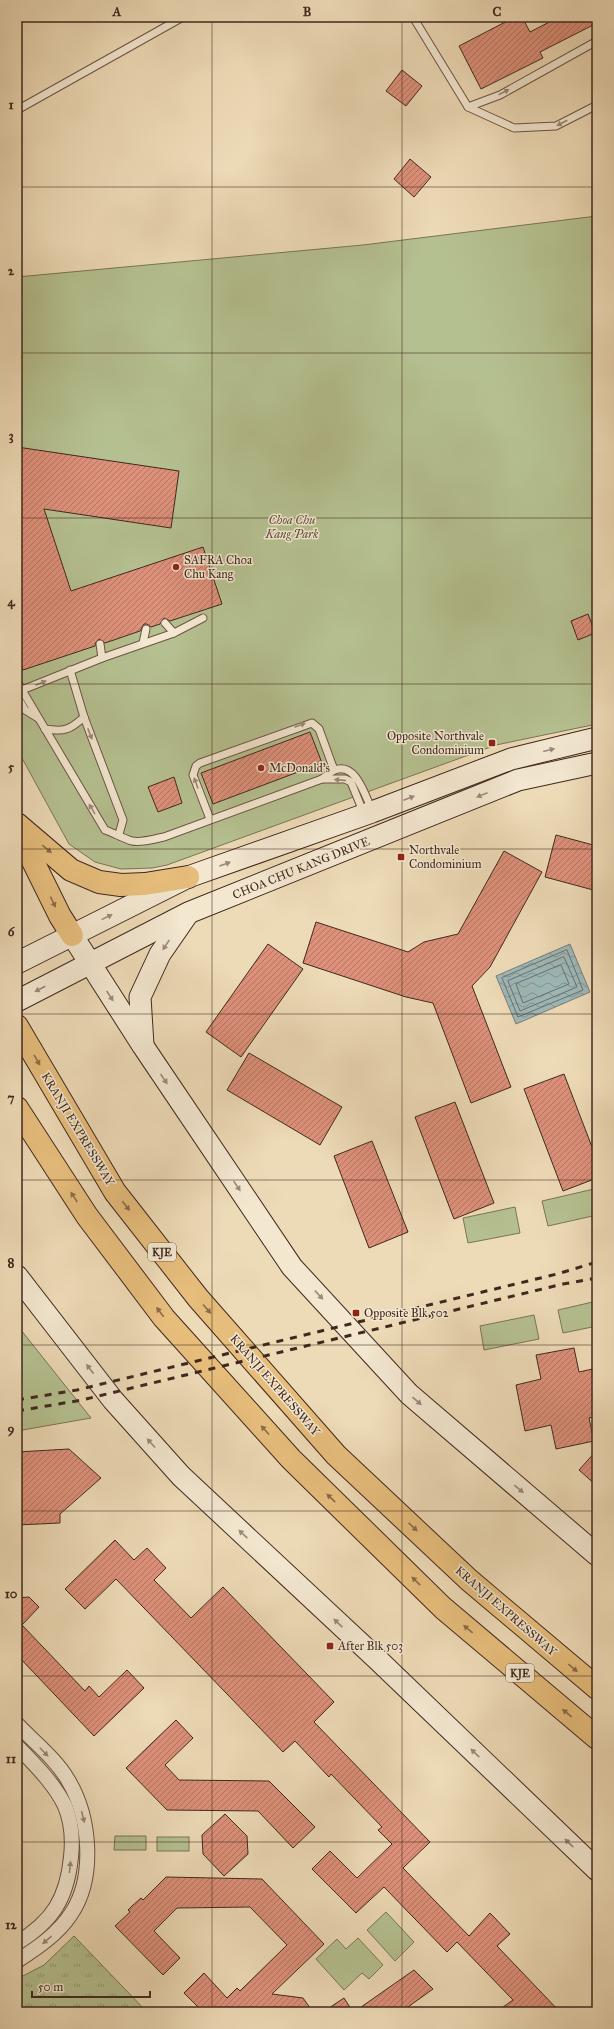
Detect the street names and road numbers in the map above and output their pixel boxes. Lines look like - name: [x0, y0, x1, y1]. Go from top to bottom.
- street label: CHOA CHU KANG DRIVE: [230, 834, 372, 902]
- street label: KRANJI EXPRESSWAY: [38, 1070, 118, 1189]
- road number: KJE: [148, 1243, 176, 1261]
- street label: KRANJI EXPRESSWAY: [226, 1331, 323, 1439]
- street label: KRANJI EXPRESSWAY: [452, 1563, 560, 1660]
- road number: KJE: [506, 1664, 534, 1682]

